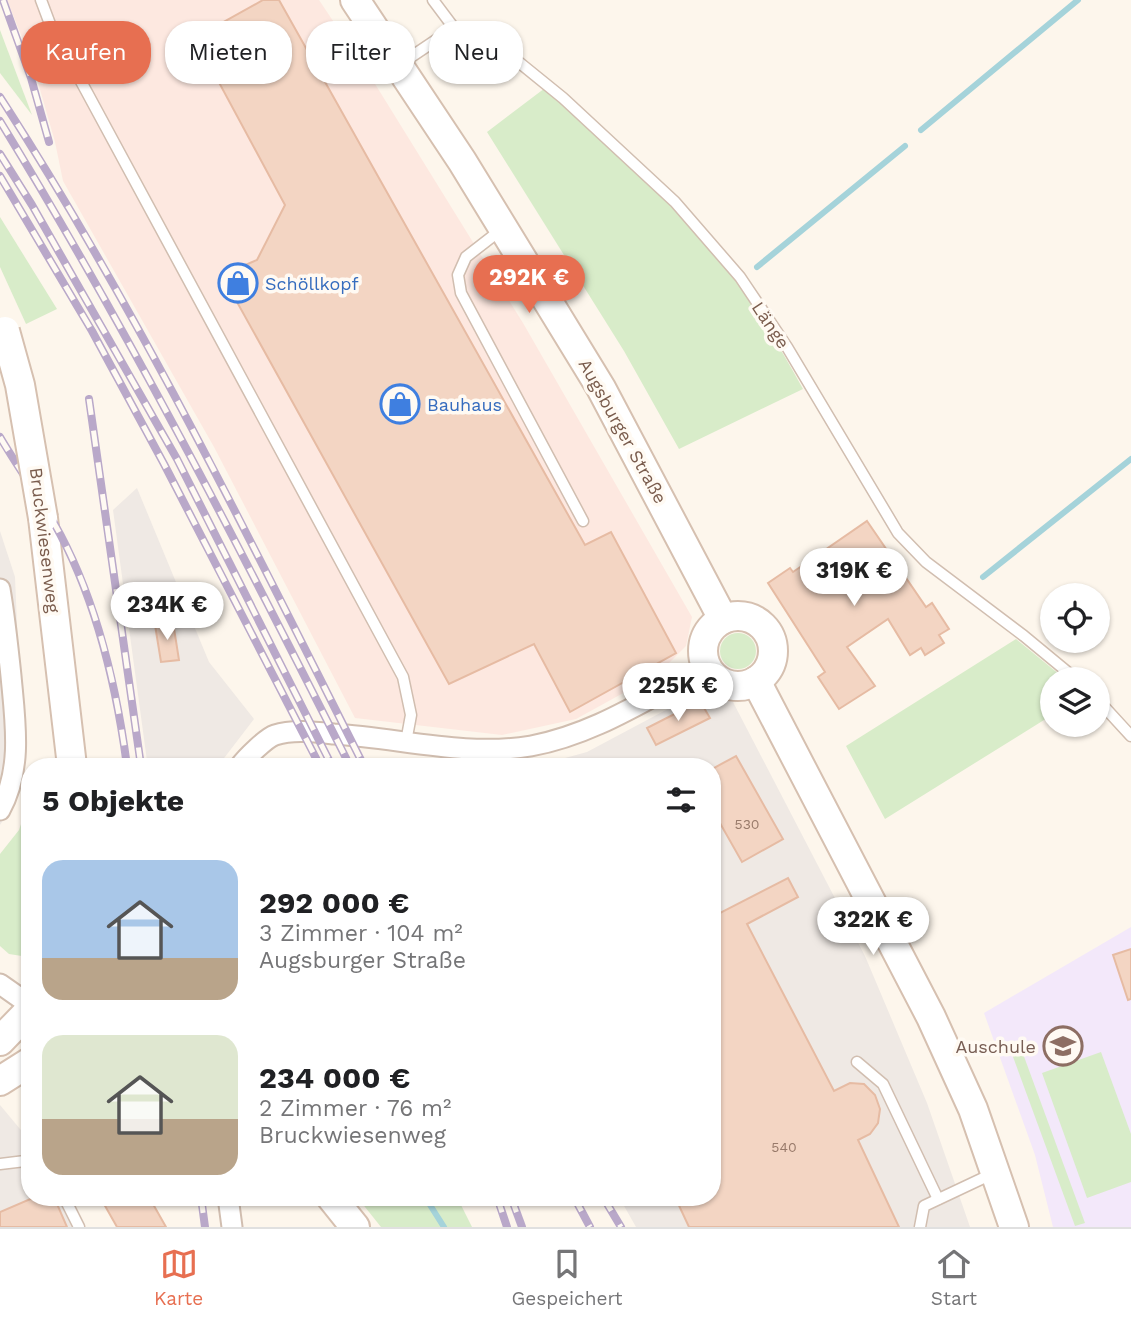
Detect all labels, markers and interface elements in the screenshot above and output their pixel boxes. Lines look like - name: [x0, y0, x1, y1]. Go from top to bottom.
- chip: Kaufen: [21, 21, 151, 84]
- chip: Mieten: [165, 21, 292, 84]
- chip: Filter: [306, 21, 415, 84]
- chip: Neu: [429, 21, 523, 84]
- pin: 292K €: [472, 256, 586, 315]
- shop icon: Schöllkopf: [217, 262, 259, 304]
- text: 292K €: [489, 264, 569, 291]
- place label: Schöllkopf: [265, 273, 358, 294]
- street label: Länge: [748, 298, 794, 352]
- street label: Augsburger Straße: [575, 355, 671, 507]
- shop icon: Bauhaus: [379, 383, 421, 425]
- place label: Bauhaus: [427, 394, 502, 415]
- street label: Bruckwiesenweg: [26, 466, 64, 614]
- pin: 319K €: [797, 548, 911, 608]
- text: 319K €: [816, 557, 892, 584]
- pin: 234K €: [110, 582, 224, 642]
- map controls: [1040, 583, 1110, 737]
- button: locate: [1040, 583, 1110, 653]
- text: 234K €: [127, 591, 207, 618]
- pin: 225K €: [621, 664, 735, 723]
- button: layers: [1040, 667, 1110, 737]
- text: 225K €: [638, 672, 718, 699]
- icon: filters: [662, 781, 700, 819]
- text: 5 Objekte: [42, 783, 184, 818]
- house number: 530: [734, 816, 760, 832]
- text: 292 000 €: [259, 885, 409, 920]
- icon: home: [98, 888, 182, 972]
- pin: 322K €: [816, 898, 930, 957]
- text: 322K €: [833, 906, 913, 933]
- text: 3 Zimmer · 104 m²: [259, 920, 463, 947]
- text: Augsburger Straße: [259, 947, 466, 974]
- school or university icon: Auschule: [1042, 1025, 1084, 1067]
- place label: Auschule: [955, 1036, 1036, 1057]
- text: 234 000 €: [259, 1060, 410, 1095]
- icon: home: [98, 1063, 182, 1147]
- text: 2 Zimmer · 76 m²: [259, 1095, 451, 1122]
- text: Bruckwiesenweg: [259, 1122, 446, 1149]
- house number: 540: [771, 1139, 797, 1155]
- tab: Karte: [154, 1245, 203, 1310]
- tab: Gespeichert: [511, 1245, 623, 1310]
- tab: Start: [931, 1245, 977, 1310]

